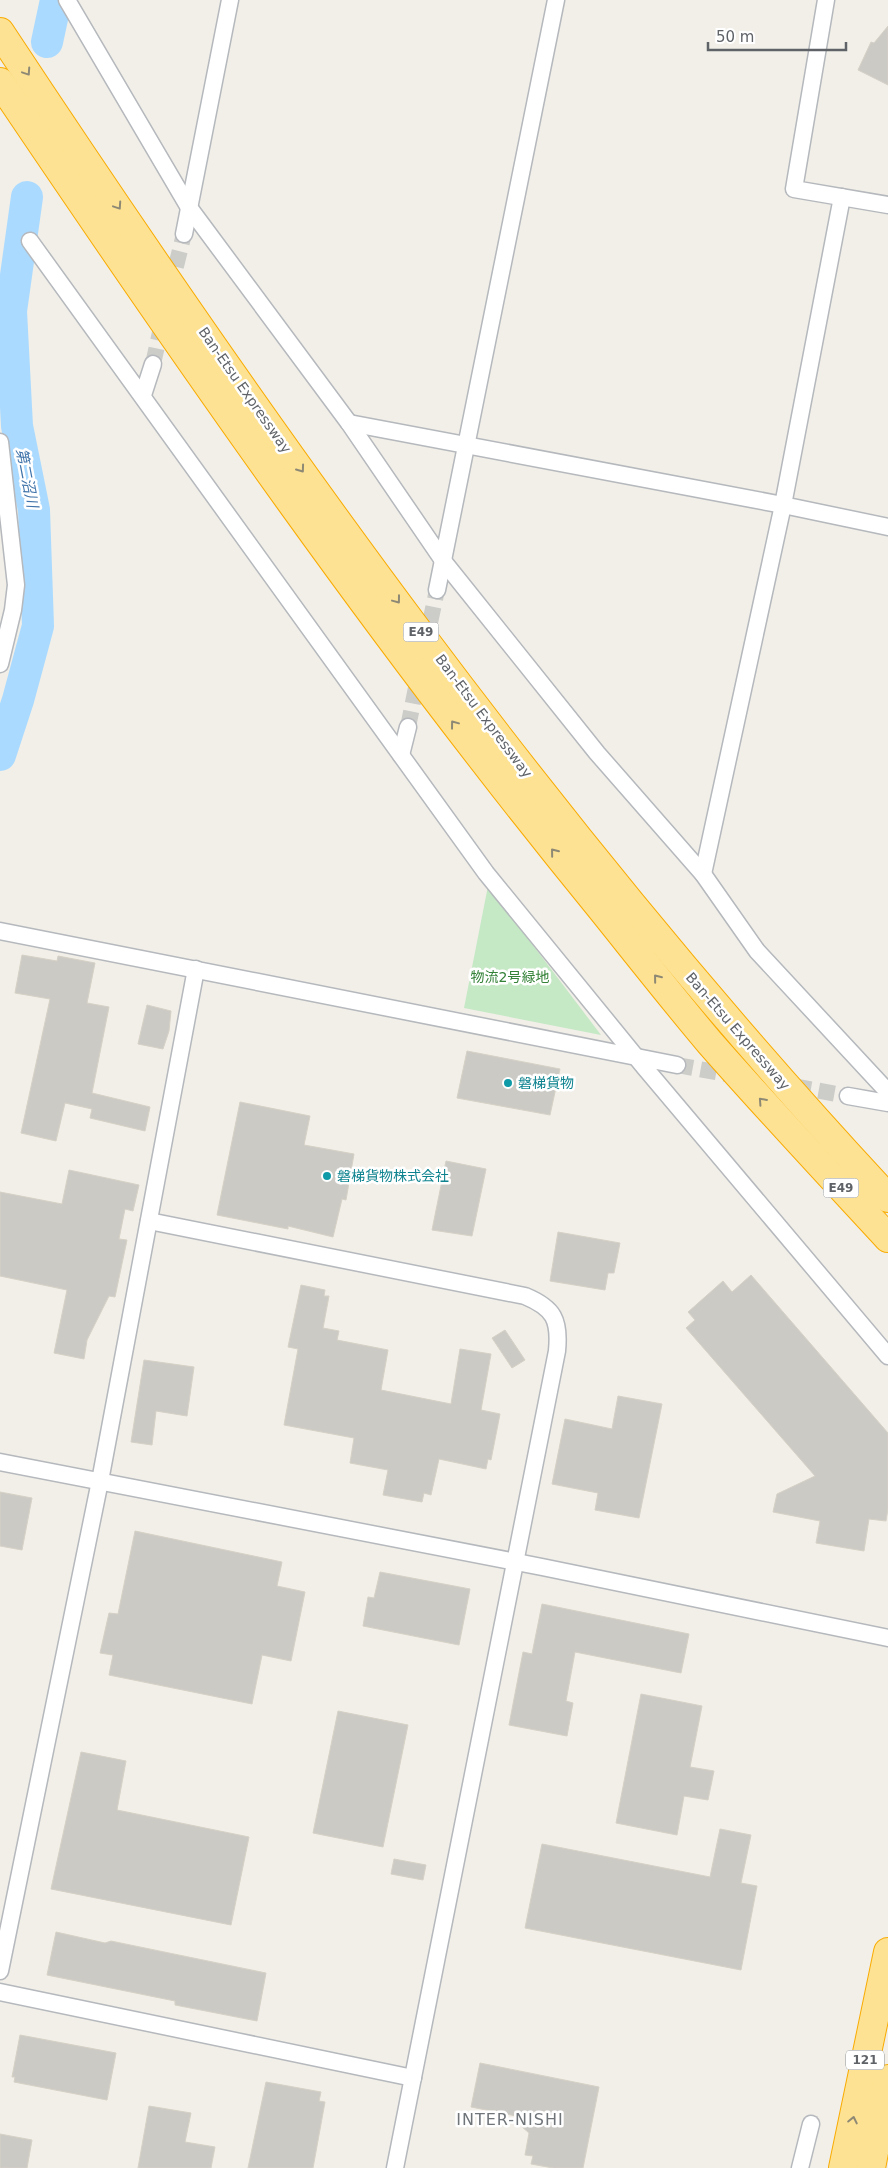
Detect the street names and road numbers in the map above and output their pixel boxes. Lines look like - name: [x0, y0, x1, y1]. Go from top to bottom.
- street label: Ban-Etsu Expressway: [195, 324, 295, 456]
- road number: E49: [404, 622, 438, 642]
- street label: Ban-Etsu Expressway: [432, 651, 536, 781]
- street label: Ban-Etsu Expressway: [683, 969, 793, 1093]
- road number: E49: [824, 1178, 858, 1198]
- road number: 121: [846, 2050, 884, 2070]

